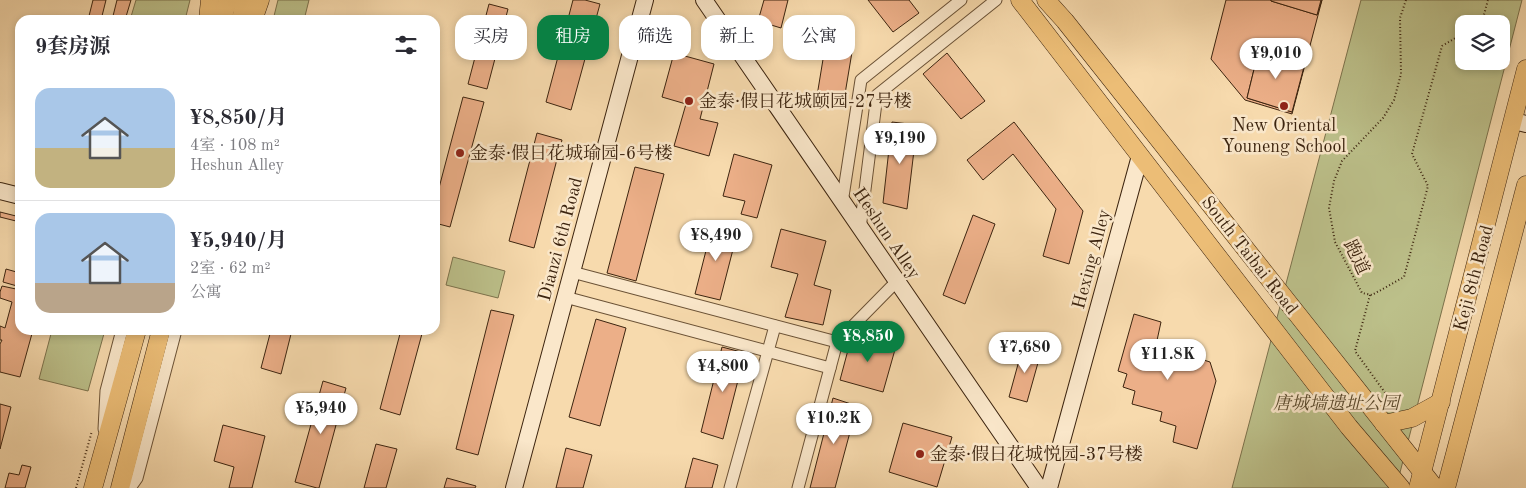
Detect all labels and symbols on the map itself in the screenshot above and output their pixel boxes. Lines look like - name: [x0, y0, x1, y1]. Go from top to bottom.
- pin: ¥9,010: [1235, 38, 1317, 80]
- place label: 金泰·假日花城颐园-27号楼: [699, 91, 912, 111]
- marker: 金泰·假日花城颐园-27号楼: [683, 95, 695, 107]
- marker: New Oriental Youneng School: [1278, 100, 1290, 112]
- place label: New Oriental Youneng School: [1222, 117, 1346, 156]
- pin: ¥9,190: [859, 122, 941, 165]
- place label: 金泰·假日花城瑜园-6号楼: [470, 143, 672, 163]
- marker: 金泰·假日花城瑜园-6号楼: [454, 147, 466, 159]
- street label: Dianzi 6th Road: [536, 176, 586, 303]
- street label: Heshun Alley: [849, 185, 923, 283]
- street label: South Taibai Road: [1198, 193, 1301, 318]
- street label: Hexing Alley: [1070, 207, 1114, 311]
- pin: ¥8,490: [675, 220, 757, 262]
- street label: Keji 8th Road: [1451, 223, 1497, 333]
- street label: 跑道: [1340, 236, 1374, 278]
- pin: ¥8,850: [827, 320, 909, 363]
- pin: ¥7,680: [984, 332, 1066, 374]
- pin: ¥11.8K: [1127, 338, 1209, 381]
- pin: ¥4,800: [682, 350, 764, 393]
- pin: ¥5,940: [280, 392, 362, 435]
- park label: 唐城墙遗址公园: [1273, 393, 1402, 413]
- pin: ¥10.2K: [793, 402, 875, 445]
- place label: 金泰·假日花城悦园-37号楼: [930, 444, 1143, 464]
- marker: 金泰·假日花城悦园-37号楼: [914, 448, 926, 460]

